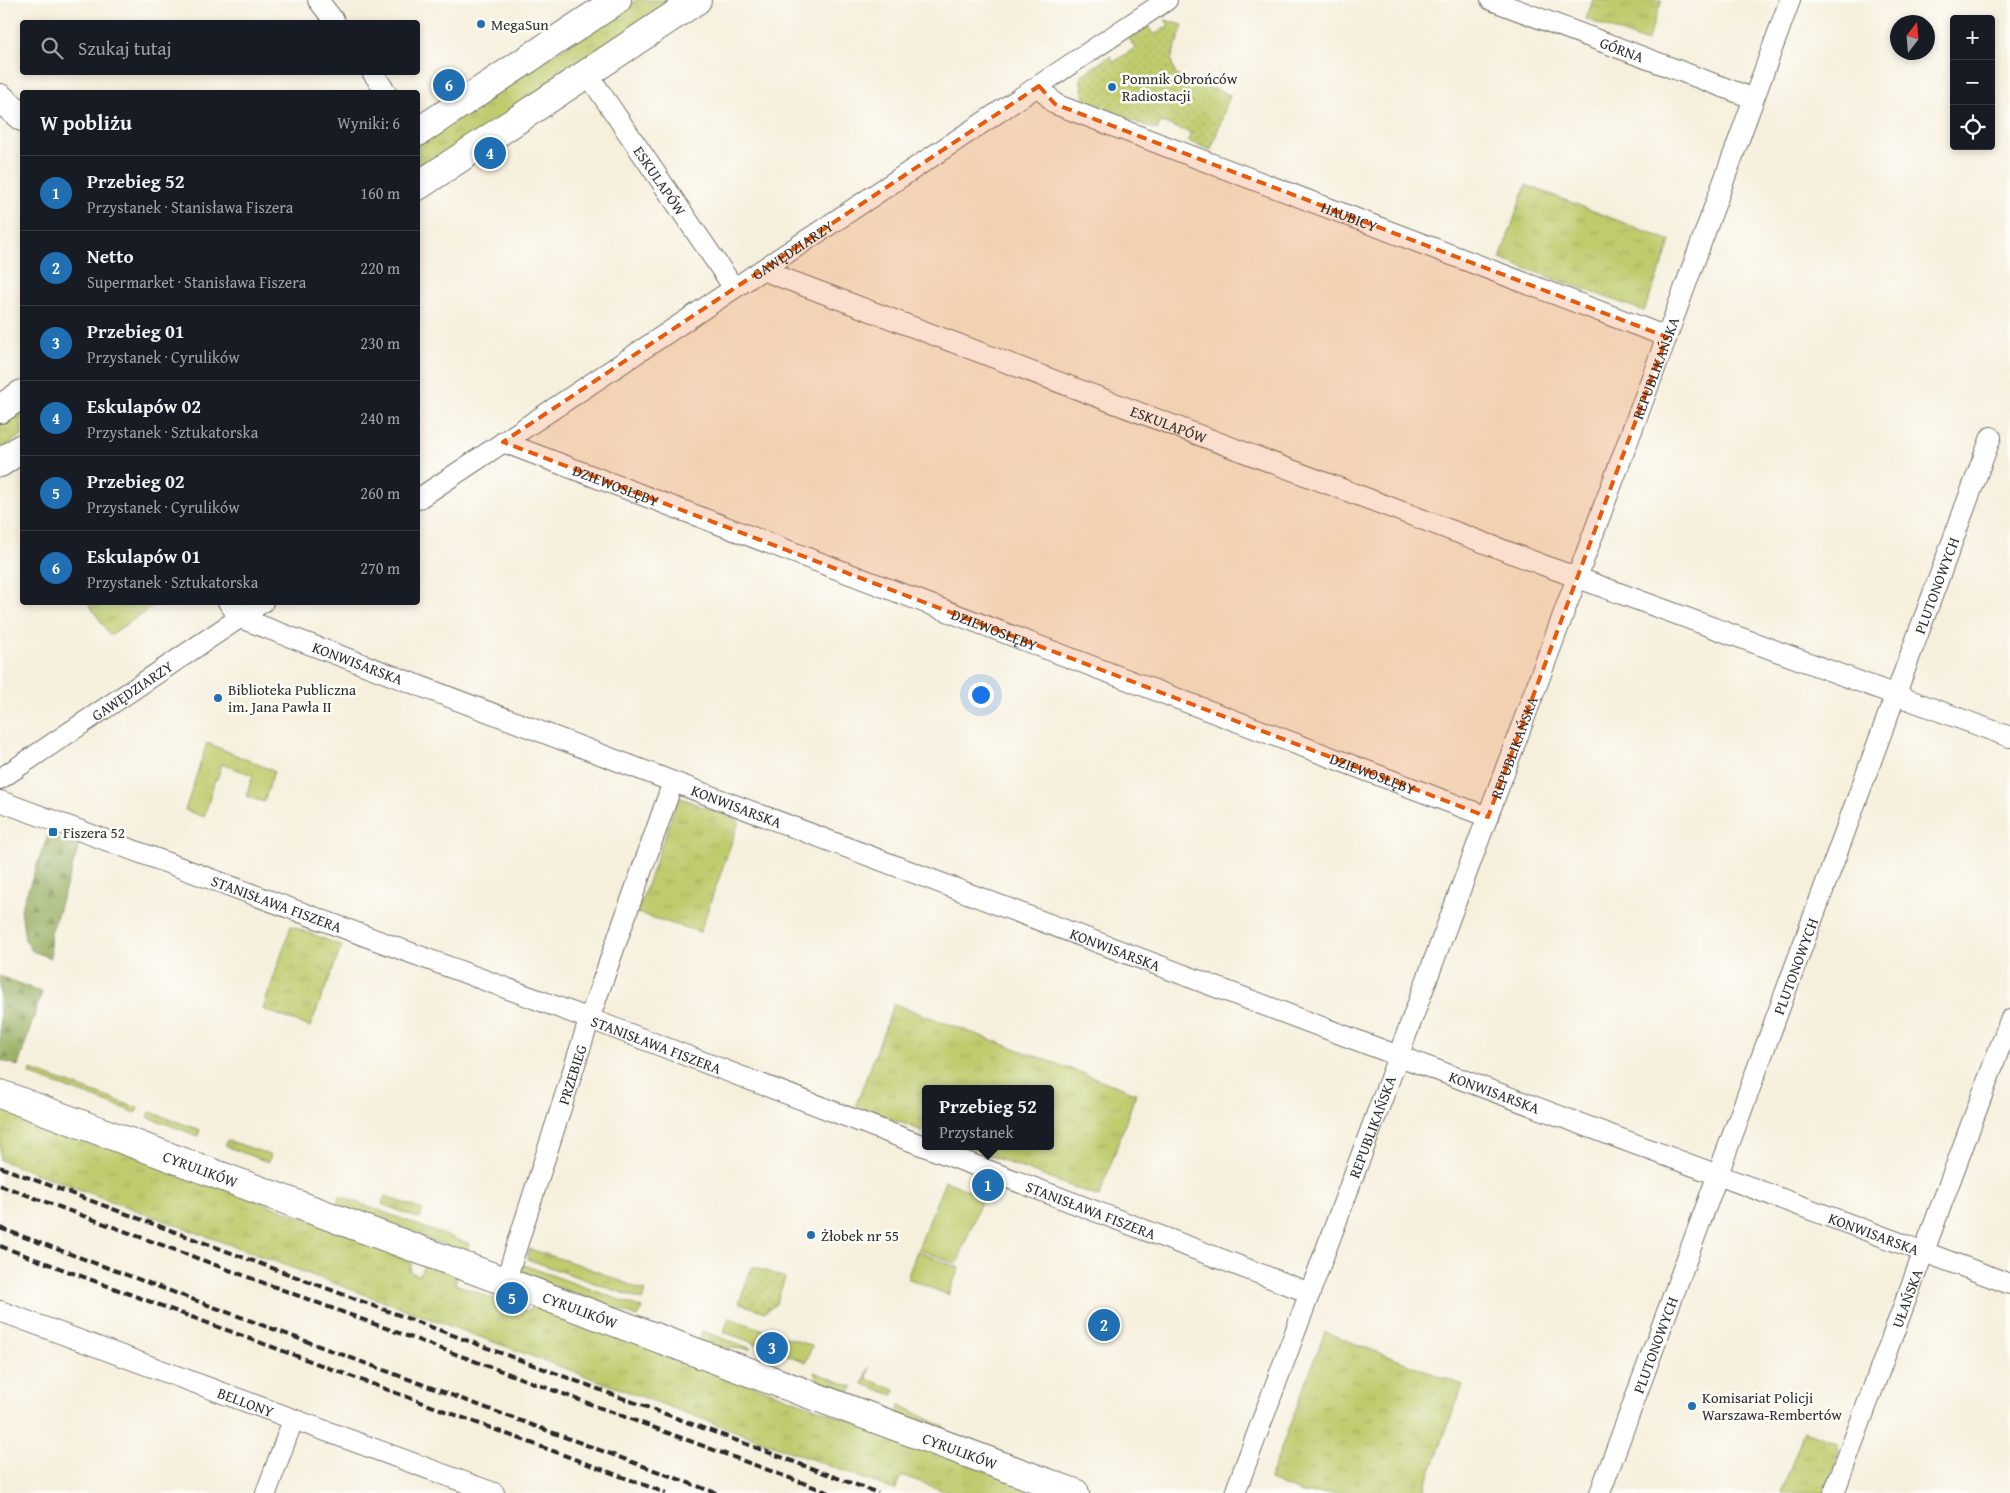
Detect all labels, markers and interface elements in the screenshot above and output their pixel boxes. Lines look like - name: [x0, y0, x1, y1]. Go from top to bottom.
- place label: MegaSun: [491, 14, 549, 35]
- north arrow: [1890, 15, 1935, 60]
- map controls: [1950, 15, 1995, 150]
- button: +: [1950, 15, 1995, 60]
- marker: MegaSun: [475, 18, 487, 30]
- search box: [20, 20, 420, 75]
- street label: GÓRNA: [1597, 31, 1647, 67]
- icon: search: [38, 34, 66, 62]
- text: Szukaj tutaj: [78, 34, 172, 62]
- button: −: [1950, 60, 1995, 105]
- pin: 6: [433, 66, 465, 104]
- place label: Pomnik Obrońców Radiostacji: [1122, 68, 1238, 106]
- marker: Pomnik Obrońców Radiostacji: [1106, 81, 1118, 93]
- button: locate: [1950, 105, 1995, 150]
- text: W pobliżu: [40, 107, 132, 138]
- text: Wyniki: 6: [337, 111, 400, 135]
- pin: 4: [474, 134, 506, 172]
- street label: ESKULAPÓW: [629, 141, 692, 219]
- text: Przebieg 52: [87, 167, 185, 195]
- text: 1: [52, 181, 60, 205]
- text: 160 m: [360, 181, 400, 205]
- text: Przystanek · Stanisława Fiszera: [87, 195, 293, 219]
- street label: HAUBICY: [1318, 196, 1380, 236]
- street label: GAWĘDZIARZY: [748, 215, 837, 284]
- text: Netto: [87, 242, 134, 270]
- text: 2: [52, 256, 60, 280]
- text: 220 m: [360, 256, 400, 280]
- text: Supermarket · Stanisława Fiszera: [87, 270, 306, 294]
- street label: REPUBLIKAŃSKA: [1627, 314, 1684, 422]
- text: Przebieg 01: [87, 317, 185, 345]
- text: 3: [52, 331, 60, 355]
- text: 230 m: [360, 331, 400, 355]
- text: Przystanek · Cyrulików: [87, 345, 240, 369]
- text: Eskulapów 02: [87, 392, 201, 420]
- street label: ESKULAPÓW: [1128, 400, 1210, 448]
- text: 4: [52, 406, 60, 430]
- text: 240 m: [360, 406, 400, 430]
- text: Przystanek · Sztukatorska: [87, 420, 258, 444]
- street label: DZIEWOSŁĘBY: [570, 459, 662, 511]
- text: Przebieg 02: [87, 467, 185, 495]
- text: 5: [52, 481, 60, 505]
- text: 260 m: [360, 481, 400, 505]
- text: Przystanek · Cyrulików: [87, 495, 240, 519]
- street label: PLUTONOWYCH: [1909, 534, 1964, 637]
- text: Eskulapów 01: [87, 542, 201, 570]
- text: 6: [52, 556, 60, 580]
- text: 270 m: [360, 556, 400, 580]
- text: Przystanek · Sztukatorska: [87, 570, 258, 594]
- street label: DZIEWOSŁĘBY: [948, 603, 1041, 655]
- street label: KONWISARSKA: [310, 636, 406, 689]
- street label: GAWĘDZIARZY: [87, 655, 177, 725]
- place label: Biblioteka Publiczna im. Jana Pawła II: [228, 679, 356, 717]
- your location: [968, 682, 994, 708]
- marker: Biblioteka Publiczna im. Jana Pawła II: [212, 692, 224, 704]
- street label: REPUBLIKAŃSKA: [1485, 693, 1542, 801]
- street label: DZIEWOSŁĘBY: [1327, 747, 1419, 799]
- street label: KONWISARSKA: [688, 779, 785, 832]
- place label: Fiszera 52: [63, 822, 125, 843]
- marker: Fiszera 52: [47, 826, 59, 838]
- street label: STANISŁAWA FISZERA: [208, 870, 345, 937]
- street label: PLUTONOWYCH: [1768, 915, 1823, 1017]
- street label: KONWISARSKA: [1067, 922, 1164, 976]
- street label: STANISŁAWA FISZERA: [588, 1010, 725, 1079]
- street label: PRZEBIEG: [552, 1042, 591, 1107]
- street label: KONWISARSKA: [1446, 1065, 1543, 1118]
- street label: REPUBLIKAŃSKA: [1343, 1073, 1401, 1181]
- popup: [922, 1085, 1054, 1150]
- text: Przebieg 52: [939, 1092, 1037, 1120]
- text: Przystanek: [939, 1120, 1014, 1144]
- street label: CYRULIKÓW: [160, 1145, 241, 1192]
- pin: 1: [972, 1166, 1004, 1204]
- street label: STANISŁAWA FISZERA: [1023, 1175, 1159, 1244]
- street label: KONWISARSKA: [1826, 1207, 1922, 1260]
- place label: Żłobek nr 55: [821, 1225, 899, 1246]
- marker: Żłobek nr 55: [805, 1229, 817, 1241]
- street label: UŁAŃSKA: [1886, 1266, 1927, 1331]
- pin: 5: [496, 1279, 528, 1317]
- street label: CYRULIKÓW: [540, 1286, 621, 1333]
- street label: PLUTONOWYCH: [1627, 1293, 1682, 1396]
- pin: 2: [1088, 1306, 1120, 1344]
- pin: 3: [756, 1329, 788, 1367]
- street label: BELLONY: [215, 1382, 277, 1422]
- place label: Komisariat Policji Warszawa-Rembertów: [1702, 1387, 1842, 1425]
- marker: Komisariat Policji Warszawa-Rembertów: [1686, 1400, 1698, 1412]
- street label: CYRULIKÓW: [920, 1427, 1001, 1474]

